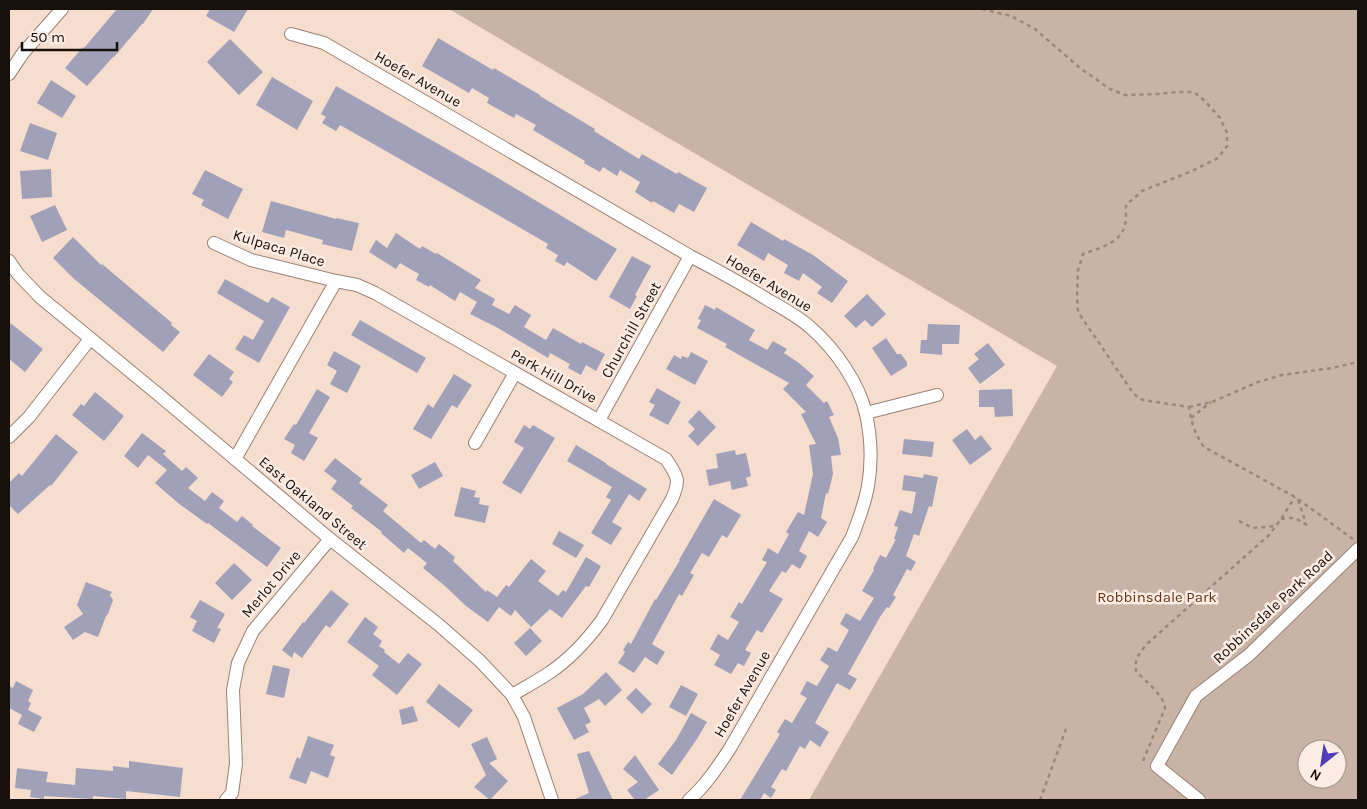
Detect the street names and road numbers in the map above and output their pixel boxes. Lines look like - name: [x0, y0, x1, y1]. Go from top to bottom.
- street label: Hoefer Avenue: [371, 47, 465, 111]
- street label: Kulpaca Place: [231, 225, 327, 271]
- street label: Hoefer Avenue: [723, 250, 815, 316]
- street label: Churchill Street: [597, 278, 665, 381]
- street label: Park Hill Drive: [508, 345, 600, 407]
- street label: East Oakland Street: [255, 453, 371, 554]
- street label: Merlot Drive: [238, 547, 304, 621]
- street label: Robbinsdale Park Road: [1209, 547, 1337, 667]
- street label: Hoefer Avenue: [710, 647, 774, 741]

